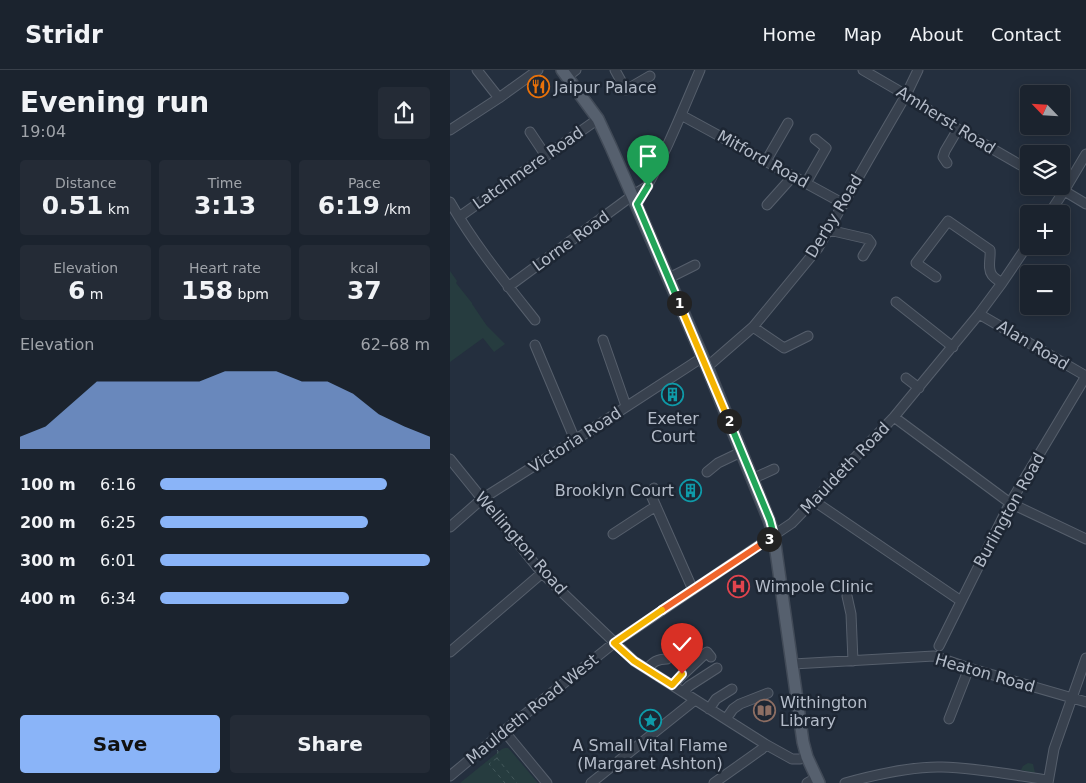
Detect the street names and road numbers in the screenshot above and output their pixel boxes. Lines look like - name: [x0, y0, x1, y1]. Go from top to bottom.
- street label: Amherst Road: [893, 82, 999, 158]
- street label: Latchmere Road: [469, 123, 587, 213]
- street label: Mitford Road: [714, 126, 812, 192]
- street label: Derby Road: [802, 171, 866, 261]
- street label: Lorne Road: [529, 207, 613, 275]
- street label: Alan Road: [994, 316, 1072, 374]
- street label: Victoria Road: [525, 403, 625, 477]
- street label: Mauldeth Road: [797, 418, 893, 518]
- street label: Burlington Road: [970, 449, 1048, 571]
- street label: Wellington Road: [471, 488, 571, 598]
- street label: Mauldeth Road West: [462, 650, 602, 768]
- street label: Heaton Road: [933, 650, 1037, 696]

